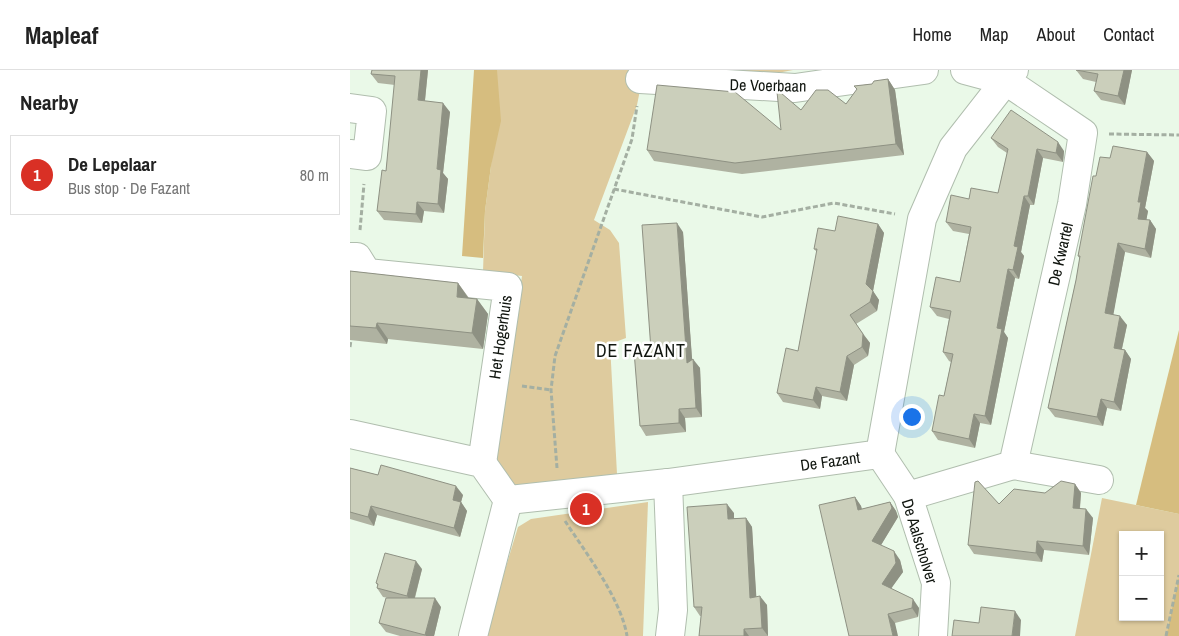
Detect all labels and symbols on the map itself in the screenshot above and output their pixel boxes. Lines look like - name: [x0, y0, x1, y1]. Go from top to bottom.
- street label: De Voerbaan: [730, 73, 806, 97]
- street label: De Kwartel: [1042, 220, 1078, 288]
- street label: Het Hogerhuis: [483, 294, 517, 380]
- district label: DE FAZANT: [596, 338, 686, 363]
- your location: [899, 404, 925, 430]
- street label: De Fazant: [799, 446, 862, 476]
- pin: 1: [570, 490, 602, 528]
- street label: De Aalscholver: [897, 496, 943, 587]

